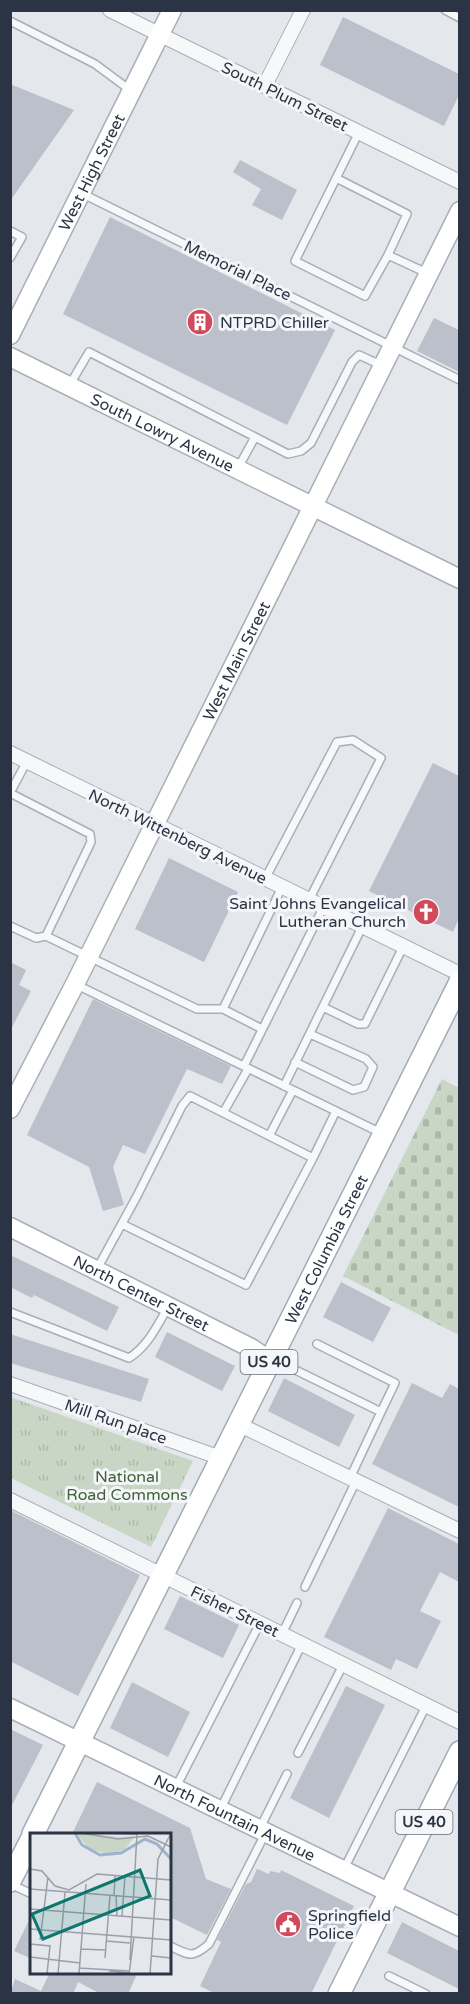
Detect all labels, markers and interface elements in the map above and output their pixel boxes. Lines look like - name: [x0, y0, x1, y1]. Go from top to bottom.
- street label: South Plum Street: [218, 58, 351, 136]
- street label: West High Street: [55, 111, 130, 234]
- street label: Memorial Place: [181, 236, 295, 306]
- building icon: NTPRD Chiller: [185, 307, 215, 337]
- place label: NTPRD Chiller: [220, 313, 330, 333]
- street label: South Lowry Avenue: [87, 389, 237, 477]
- street label: West Main Street: [199, 598, 275, 724]
- street label: North Wittenberg Avenue: [85, 785, 270, 889]
- place label: Saint Johns Evangelical Lutheran Church: [229, 894, 406, 932]
- church icon: Saint Johns Evangelical Lutheran Church: [411, 897, 441, 927]
- street label: West Columbia Street: [281, 1172, 373, 1328]
- street label: North Center Street: [70, 1251, 212, 1336]
- road number: US 40: [240, 1350, 298, 1374]
- street label: Mill Run place: [62, 1395, 170, 1449]
- park label: National Road Commons: [66, 1467, 188, 1505]
- street label: Fisher Street: [187, 1582, 282, 1642]
- street label: North Fountain Avenue: [150, 1771, 318, 1866]
- road number: US 40: [396, 1810, 452, 1834]
- inset map: [30, 1833, 171, 1974]
- place label: Springfield Police: [308, 1906, 391, 1944]
- public building icon: Springfield Police: [273, 1909, 303, 1939]

